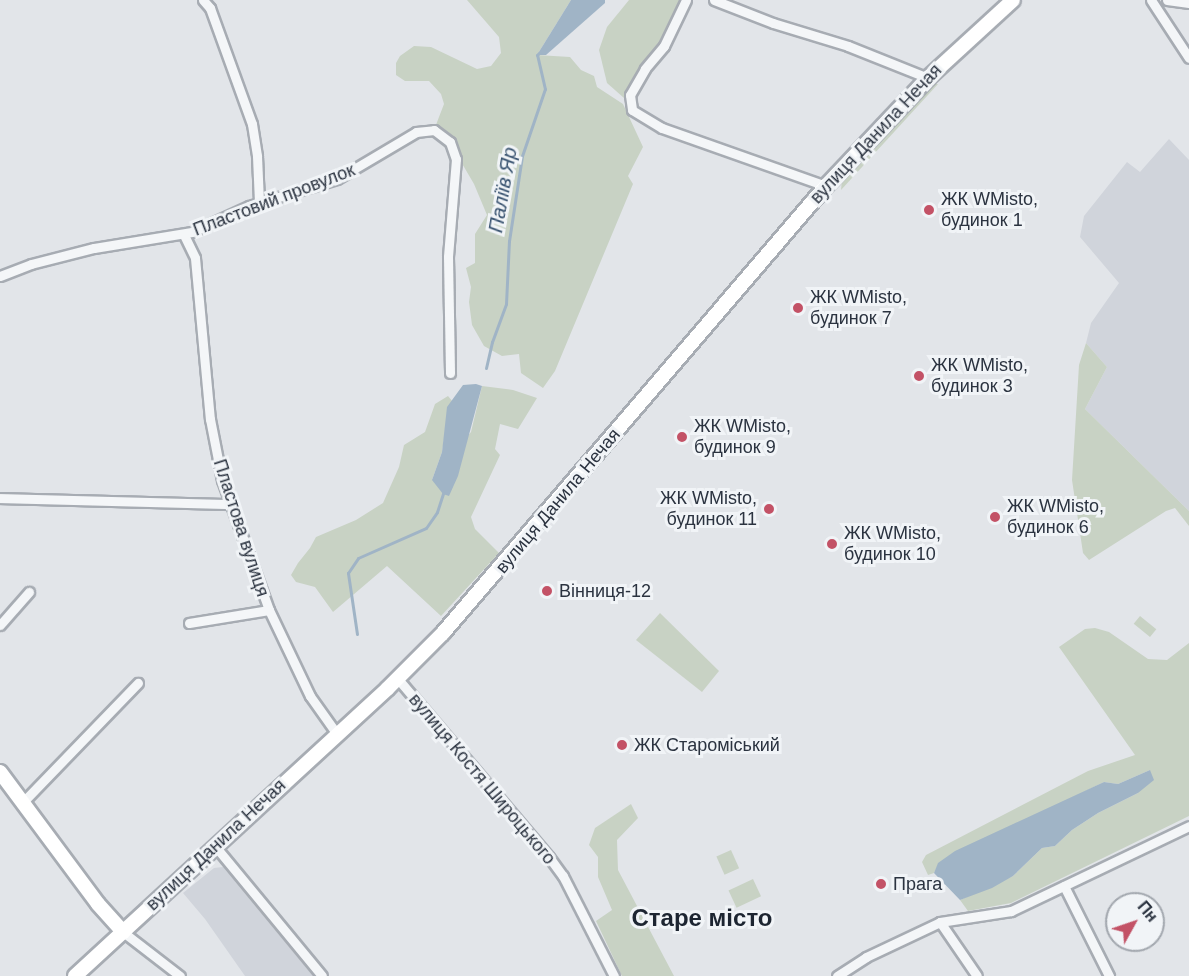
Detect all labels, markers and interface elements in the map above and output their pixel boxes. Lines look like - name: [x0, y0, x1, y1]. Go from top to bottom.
- street label: вулиця Данила Нечая: [806, 60, 946, 208]
- water label: Паліїв Яр: [484, 145, 522, 235]
- street label: Пластовий провулок: [190, 159, 358, 241]
- place label: ЖК WMisto, будинок 1: [941, 189, 1038, 232]
- marker: ЖК WMisto, будинок 1: [922, 203, 936, 217]
- place label: ЖК WMisto, будинок 7: [810, 287, 907, 330]
- marker: ЖК WMisto, будинок 7: [791, 301, 805, 315]
- place label: ЖК WMisto, будинок 3: [931, 355, 1028, 398]
- marker: ЖК WMisto, будинок 3: [912, 369, 926, 383]
- place label: ЖК WMisto, будинок 9: [694, 416, 791, 458]
- street label: вулиця Данила Нечая: [491, 424, 625, 578]
- marker: ЖК WMisto, будинок 9: [675, 430, 689, 444]
- street label: Пластова вулиця: [209, 457, 273, 599]
- place label: ЖК WMisto, будинок 11: [660, 488, 757, 530]
- place label: ЖК WMisto, будинок 6: [1007, 496, 1104, 538]
- marker: ЖК WMisto, будинок 11: [762, 502, 776, 516]
- marker: ЖК WMisto, будинок 6: [988, 510, 1002, 524]
- place label: ЖК WMisto, будинок 10: [844, 523, 941, 566]
- marker: ЖК WMisto, будинок 10: [825, 537, 839, 551]
- place label: Вінниця-12: [559, 580, 651, 602]
- marker: Вінниця-12: [540, 584, 554, 598]
- street label: вулиця Костя Широцького: [404, 689, 560, 869]
- place label: ЖК Староміський: [634, 734, 780, 756]
- marker: ЖК Староміський: [615, 738, 629, 752]
- street label: вулиця Данила Нечая: [142, 775, 290, 915]
- place label: Прага: [893, 873, 942, 895]
- marker: Прага: [874, 877, 888, 891]
- north arrow: [1105, 892, 1165, 952]
- text: Пн: [1134, 898, 1161, 925]
- district label: Старе місто: [632, 904, 772, 932]

